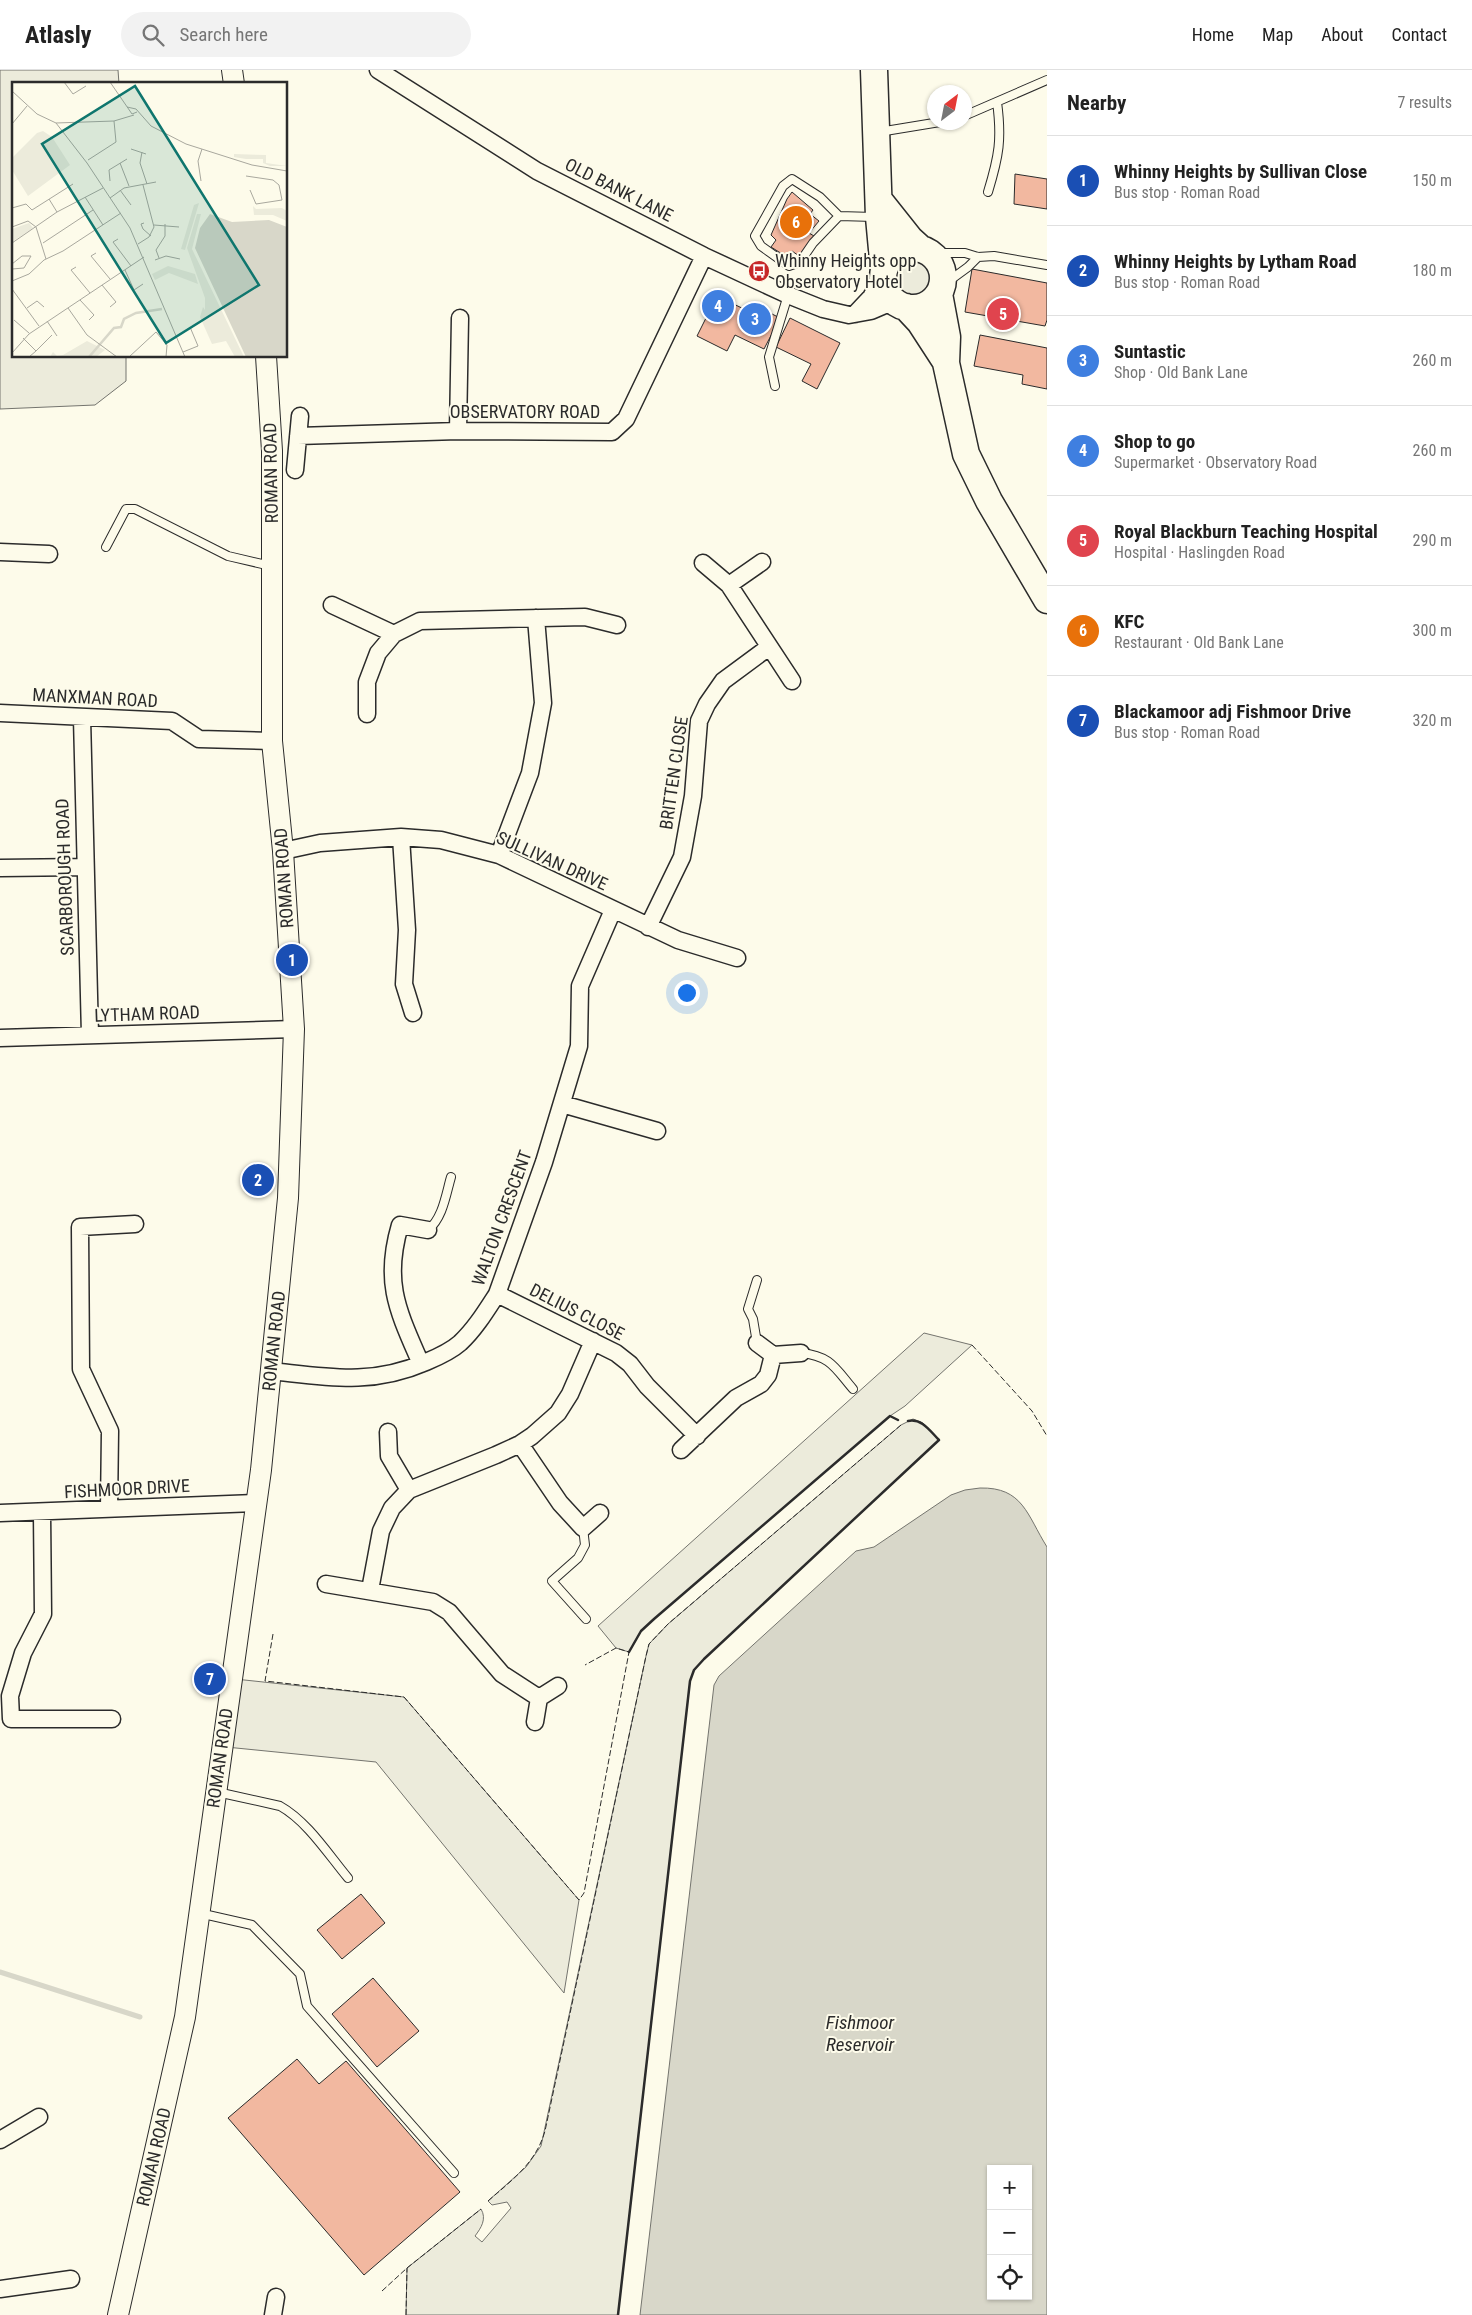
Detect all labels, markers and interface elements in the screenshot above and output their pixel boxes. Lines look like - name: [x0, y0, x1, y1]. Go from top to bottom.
- search box: [121, 12, 471, 57]
- text: Atlasly: [25, 21, 91, 49]
- icon: search: [139, 21, 167, 49]
- text: Search here: [179, 23, 268, 46]
- text: Home: [1192, 24, 1234, 45]
- text: Map: [1262, 24, 1293, 45]
- text: About: [1321, 24, 1363, 45]
- text: Contact: [1391, 24, 1447, 45]
- inset map: [12, 82, 288, 358]
- north arrow: [927, 85, 972, 130]
- text: Nearby: [1067, 91, 1126, 115]
- text: 7 results: [1397, 93, 1452, 112]
- street label: OLD BANK LANE: [562, 153, 677, 226]
- text: Whinny Heights by Sullivan Close: [1114, 160, 1367, 183]
- text: 1: [1079, 171, 1087, 190]
- text: 150 m: [1413, 171, 1452, 190]
- text: Bus stop · Roman Road: [1114, 183, 1260, 202]
- pin: 6: [780, 203, 812, 241]
- place label: Whinny Heights opp Observatory Hotel: [775, 250, 916, 292]
- text: Whinny Heights by Lytham Road: [1114, 250, 1357, 273]
- bus stop icon: Whinny Heights opp Observatory Hotel: [747, 259, 771, 283]
- text: 2: [1079, 261, 1087, 280]
- text: 180 m: [1413, 261, 1452, 280]
- text: Bus stop · Roman Road: [1114, 273, 1260, 292]
- pin: 4: [702, 287, 734, 325]
- pin: 5: [987, 295, 1019, 333]
- pin: 3: [739, 300, 771, 338]
- text: Suntastic: [1114, 340, 1186, 363]
- text: 3: [1079, 351, 1087, 370]
- text: 260 m: [1413, 351, 1452, 370]
- text: Shop · Old Bank Lane: [1114, 363, 1248, 382]
- street label: OBSERVATORY ROAD: [450, 401, 600, 422]
- street label: ROMAN ROAD: [259, 423, 282, 524]
- text: Shop to go: [1114, 430, 1195, 453]
- text: 4: [1079, 441, 1087, 460]
- text: 260 m: [1413, 441, 1452, 460]
- text: Supermarket · Observatory Road: [1114, 453, 1317, 472]
- text: Royal Blackburn Teaching Hospital: [1114, 520, 1378, 543]
- text: 5: [1079, 531, 1087, 550]
- text: 290 m: [1413, 531, 1452, 550]
- text: Hospital · Haslingden Road: [1114, 543, 1285, 562]
- text: KFC: [1114, 610, 1144, 633]
- text: 6: [1079, 621, 1087, 640]
- text: 300 m: [1413, 621, 1452, 640]
- text: Restaurant · Old Bank Lane: [1114, 633, 1284, 652]
- street label: MANXMAN ROAD: [32, 684, 158, 711]
- text: Blackamoor adj Fishmoor Drive: [1114, 700, 1351, 723]
- text: 7: [1079, 711, 1087, 730]
- text: 320 m: [1413, 711, 1452, 730]
- street label: BRITTEN CLOSE: [655, 715, 692, 831]
- text: Bus stop · Roman Road: [1114, 723, 1260, 742]
- street label: SCARBOROUGH ROAD: [51, 798, 78, 956]
- street label: ROMAN ROAD: [270, 827, 297, 929]
- street label: SULLIVAN DRIVE: [493, 827, 611, 894]
- pin: 1: [276, 941, 308, 979]
- your location: [674, 980, 700, 1006]
- street label: LYTHAM ROAD: [94, 1001, 200, 1026]
- street label: WALTON CRESCENT: [467, 1147, 536, 1288]
- pin: 2: [242, 1161, 274, 1199]
- street label: DELIUS CLOSE: [527, 1279, 628, 1344]
- street label: ROMAN ROAD: [258, 1290, 289, 1392]
- street label: FISHMOOR DRIVE: [64, 1475, 190, 1502]
- pin: 7: [194, 1660, 226, 1698]
- street label: ROMAN ROAD: [202, 1707, 237, 1809]
- water label: Fishmoor Reservoir: [826, 2011, 895, 2056]
- street label: ROMAN ROAD: [132, 2105, 175, 2208]
- map controls: [987, 2165, 1032, 2300]
- button: +: [987, 2165, 1032, 2210]
- button: −: [987, 2210, 1032, 2255]
- button: locate: [987, 2255, 1032, 2300]

